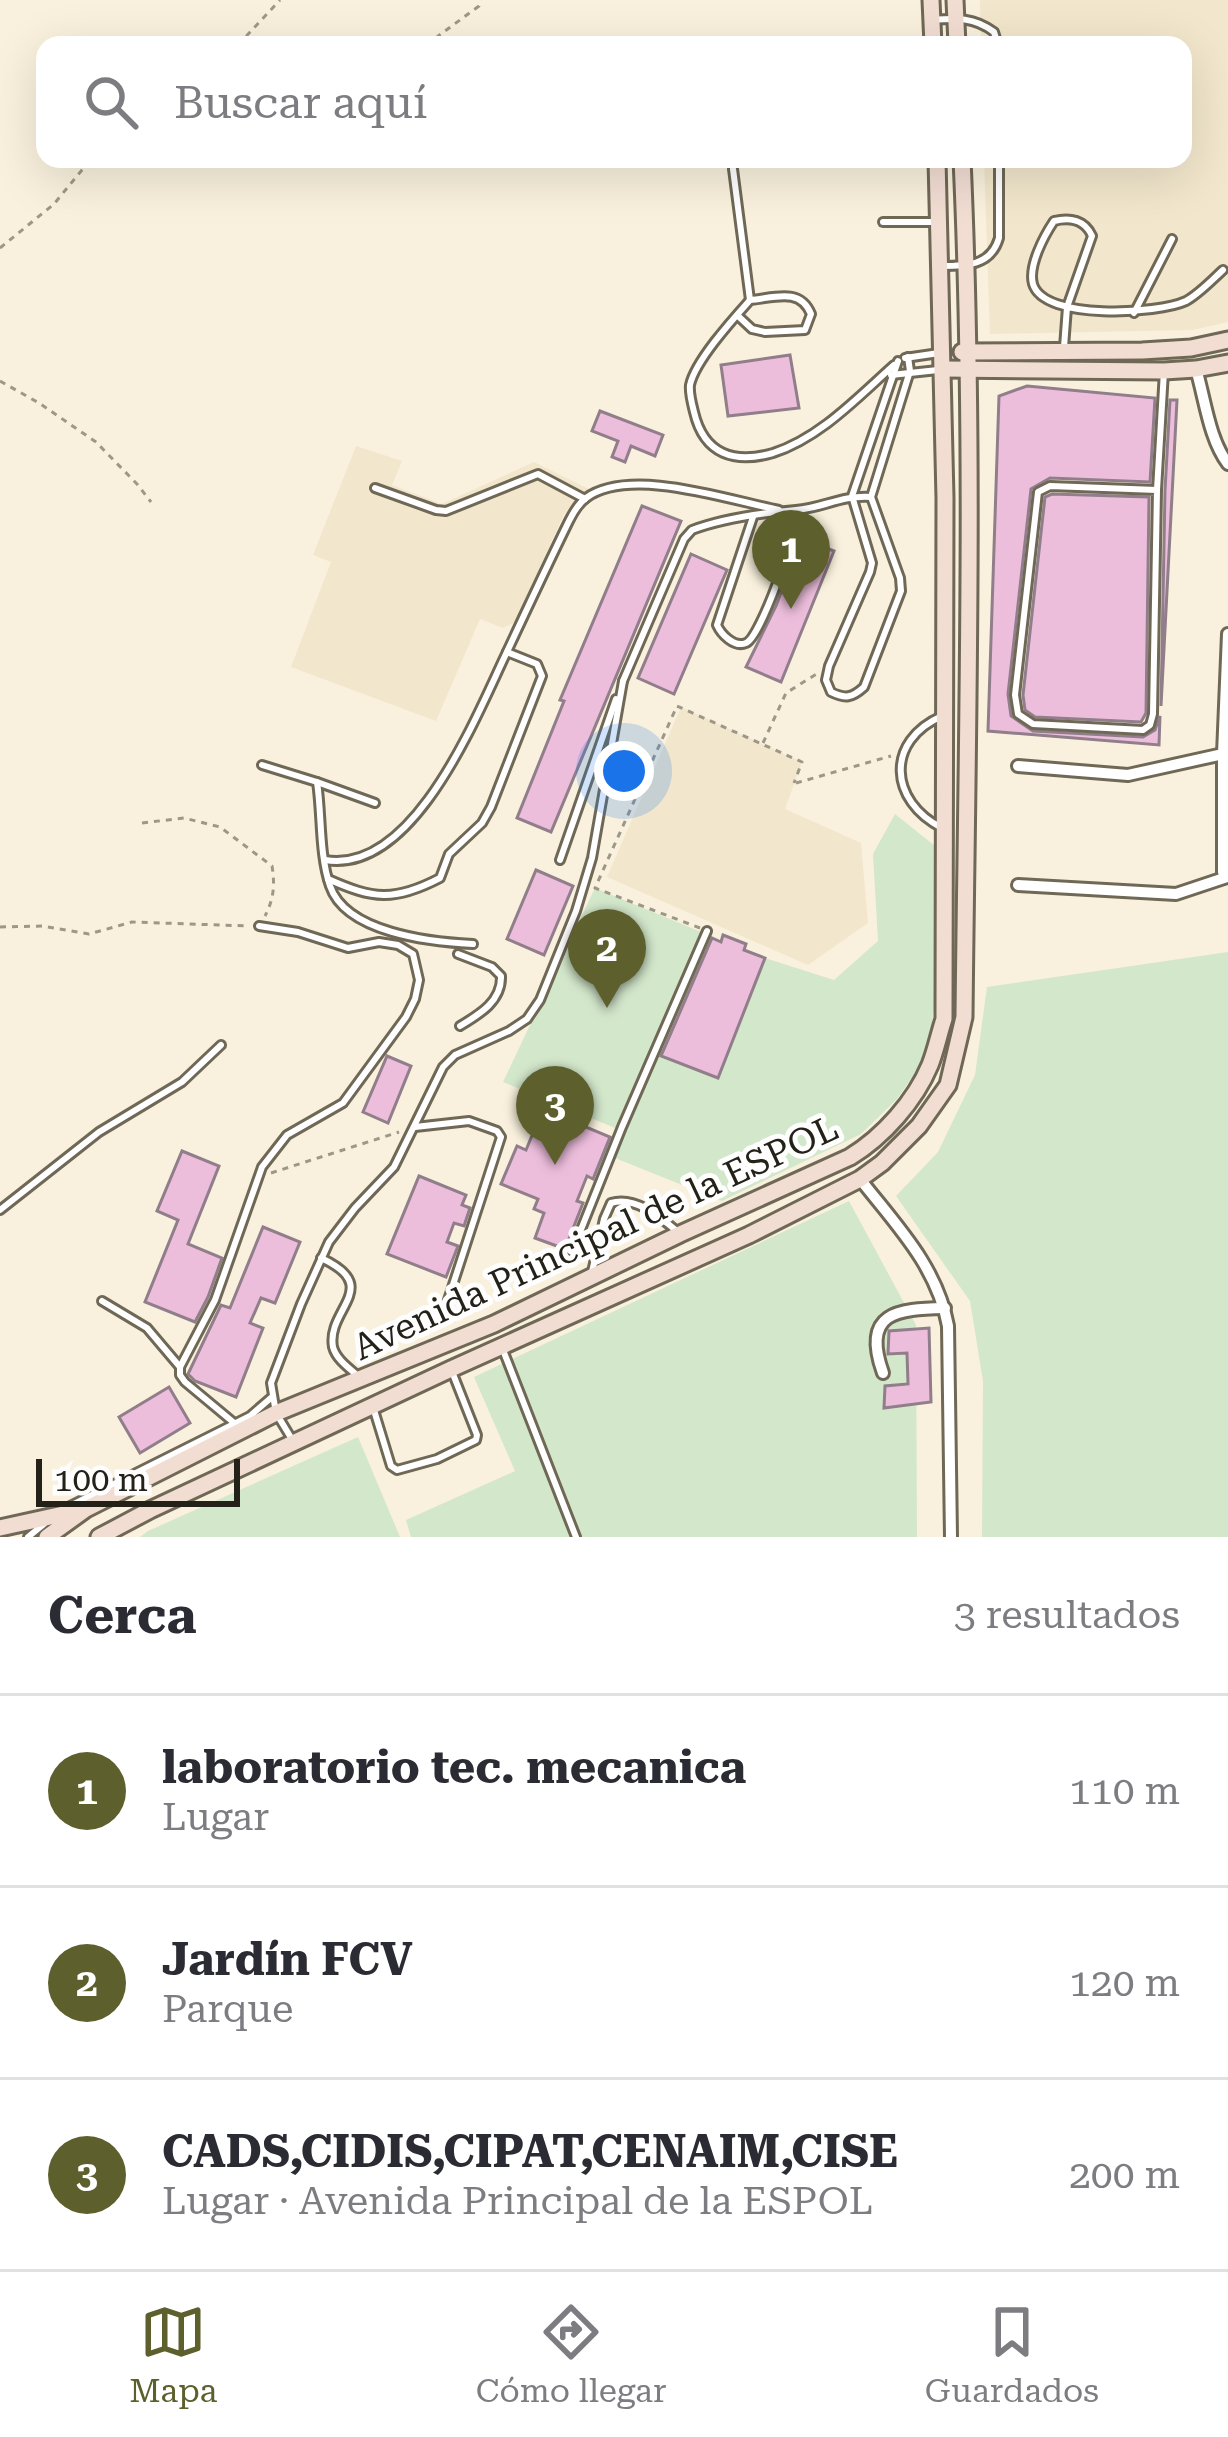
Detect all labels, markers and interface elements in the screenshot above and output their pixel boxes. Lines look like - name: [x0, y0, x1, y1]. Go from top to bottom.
- search box: [36, 36, 1192, 168]
- icon: search: [78, 69, 144, 135]
- text: Buscar aquí: [174, 76, 427, 129]
- pin: 1: [752, 510, 830, 609]
- your location: [594, 741, 654, 801]
- pin: 2: [568, 909, 646, 1008]
- pin: 3: [516, 1066, 594, 1165]
- street label: Avenida Principal de la ESPOL: [346, 1107, 844, 1369]
- scale bar: [36, 1453, 240, 1506]
- text: 100 m: [54, 1460, 148, 1499]
- text: Cerca: [48, 1586, 197, 1645]
- text: 3 resultados: [954, 1592, 1180, 1638]
- text: laboratorio tec. mecanica: [162, 1741, 746, 1794]
- text: 1: [76, 1768, 98, 1814]
- text: 110 m: [1069, 1768, 1180, 1814]
- text: Lugar: [162, 1794, 269, 1840]
- text: Jardín FCV: [162, 1933, 413, 1986]
- text: 2: [76, 1960, 98, 2006]
- text: 120 m: [1069, 1960, 1180, 2006]
- text: Parque: [162, 1986, 293, 2032]
- text: CADS,CIDIS,CIPAT,CENAIM,CISE: [162, 2125, 898, 2178]
- text: 3: [76, 2152, 98, 2198]
- text: 200 m: [1069, 2152, 1180, 2198]
- text: Lugar · Avenida Principal de la ESPOL: [162, 2178, 873, 2224]
- tab: Mapa: [129, 2299, 217, 2410]
- tab: Cómo llegar: [476, 2299, 666, 2410]
- tab: Guardados: [925, 2299, 1099, 2410]

